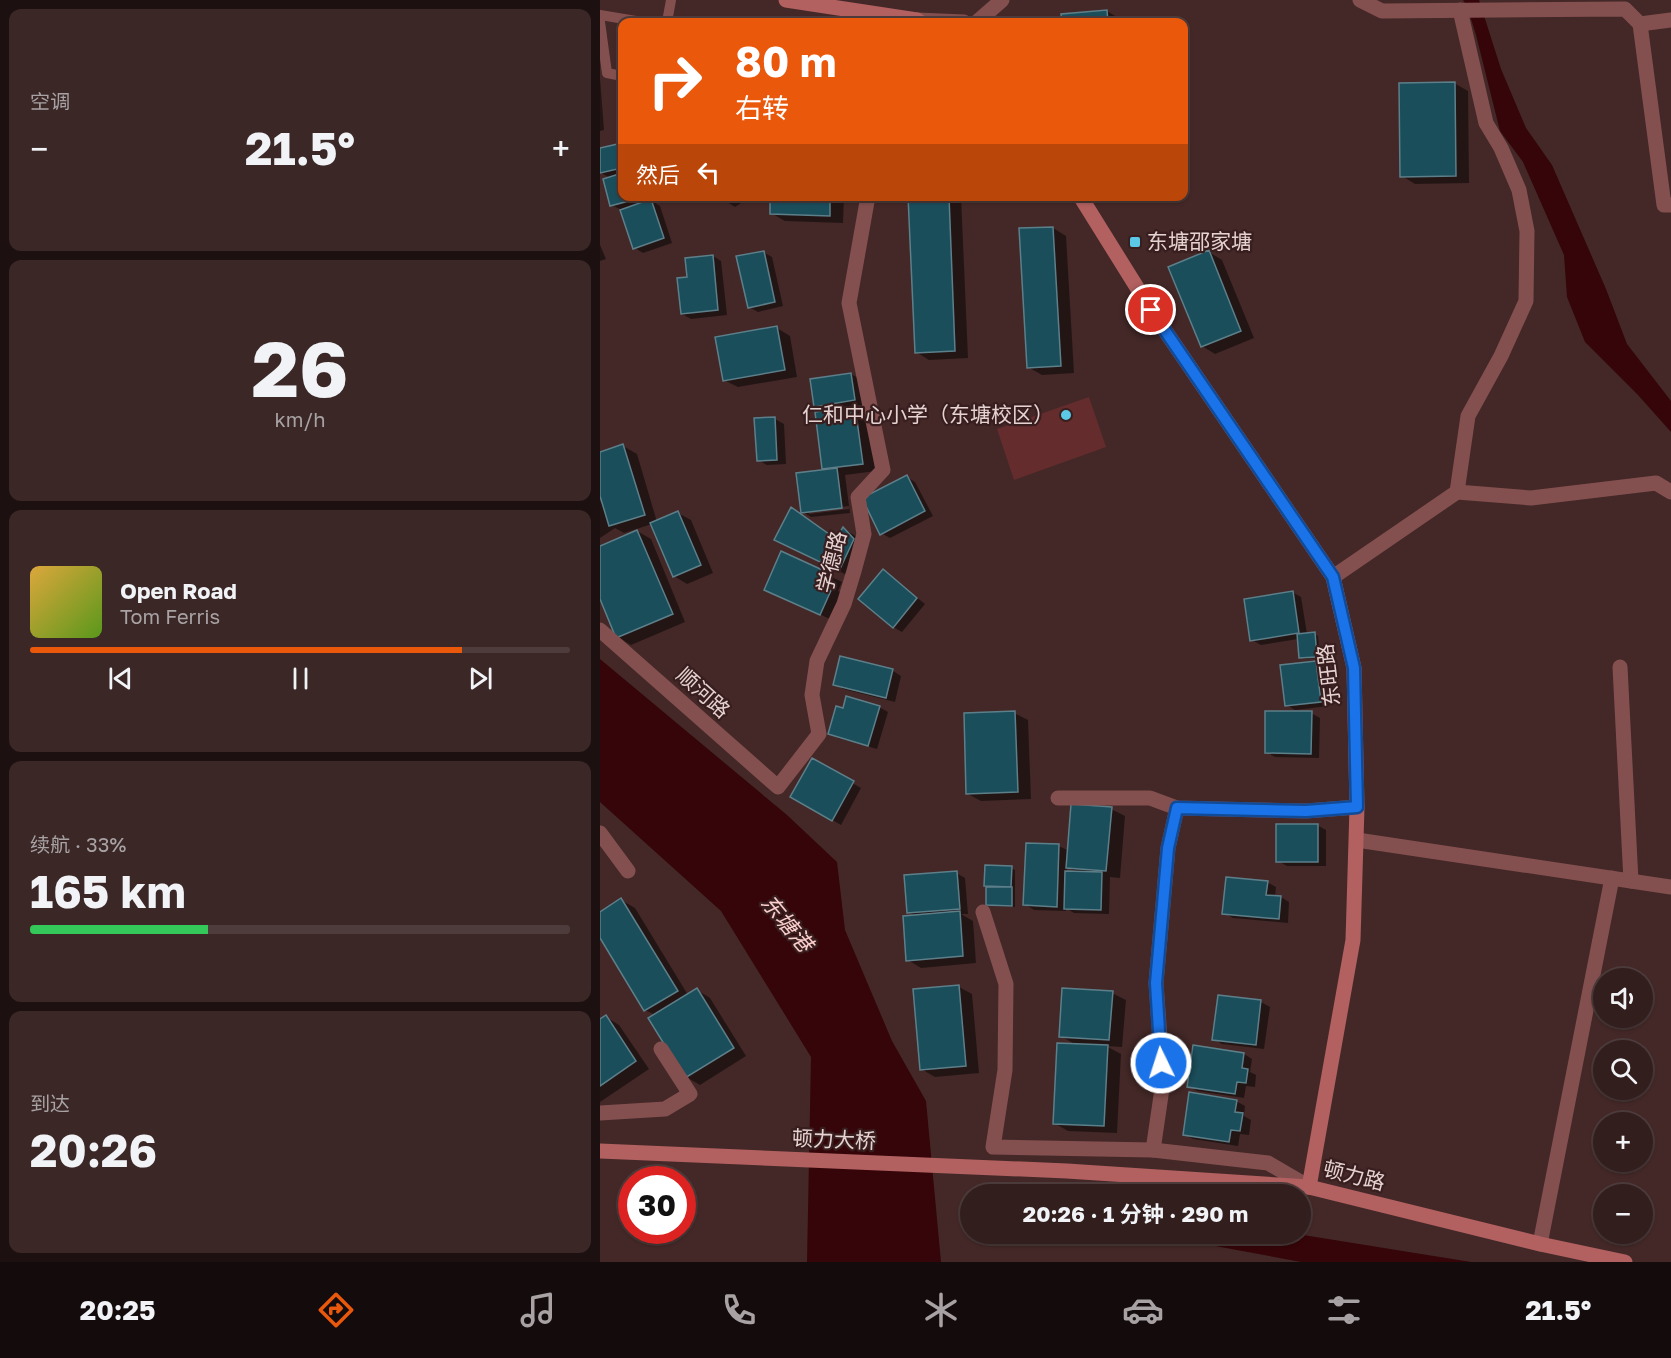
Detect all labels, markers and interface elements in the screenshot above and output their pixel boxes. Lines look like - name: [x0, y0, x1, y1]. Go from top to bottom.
- text: 80 m: [735, 36, 836, 86]
- icon: right: [636, 42, 714, 120]
- text: 空调: [30, 89, 70, 113]
- text: 右转: [735, 92, 789, 124]
- text: 21.5°: [245, 121, 355, 175]
- text: −: [30, 129, 48, 168]
- text: +: [552, 129, 570, 168]
- icon: left: [692, 156, 725, 189]
- text: 然后: [636, 161, 680, 188]
- place label: 东塘邵家塘: [1147, 228, 1252, 254]
- marker: 东塘邵家塘: [1128, 235, 1142, 249]
- pin: [1125, 284, 1176, 335]
- icon: arrive: [1134, 293, 1167, 326]
- text: 26: [251, 321, 349, 414]
- place label: 仁和中心小学（东塘校区）: [802, 401, 1054, 427]
- text: km/h: [275, 407, 325, 431]
- marker: 仁和中心小学（东塘校区）: [1059, 408, 1073, 422]
- street label: 学德路: [811, 528, 851, 595]
- text: Open Road: [120, 577, 237, 604]
- text: Tom Ferris: [120, 604, 220, 628]
- street label: 东旺路: [1311, 642, 1345, 708]
- icon: previous: [104, 662, 137, 695]
- icon: pause: [284, 662, 317, 695]
- icon: next: [464, 662, 497, 695]
- street label: 顺河路: [672, 662, 736, 723]
- text: 续航 · 33%: [30, 832, 126, 856]
- text: 165 km: [30, 864, 186, 918]
- water label: 东塘港: [756, 889, 821, 959]
- map controls: [1593, 968, 1653, 1244]
- button: sound: [1593, 968, 1653, 1028]
- position arrow: [1129, 1031, 1193, 1095]
- button: search: [1593, 1040, 1653, 1100]
- text: 到达: [30, 1091, 70, 1115]
- button: +: [1593, 1112, 1653, 1172]
- text: 20:26: [30, 1123, 157, 1177]
- street label: 顿力大桥: [792, 1125, 876, 1153]
- street label: 顿力路: [1321, 1155, 1388, 1195]
- speed limit sign: 30: [618, 1166, 696, 1244]
- button: −: [1593, 1184, 1653, 1244]
- text: 20:26 · 1 分钟 · 290 m: [1023, 1200, 1248, 1227]
- icon: directions: [315, 1289, 357, 1331]
- icon: music: [517, 1289, 559, 1331]
- icon: phone: [718, 1289, 760, 1331]
- icon: climate: [920, 1289, 962, 1331]
- icon: car: [1122, 1289, 1164, 1331]
- icon: filters: [1323, 1289, 1365, 1331]
- text: 20:25: [80, 1294, 155, 1326]
- text: 21.5°: [1525, 1294, 1591, 1326]

